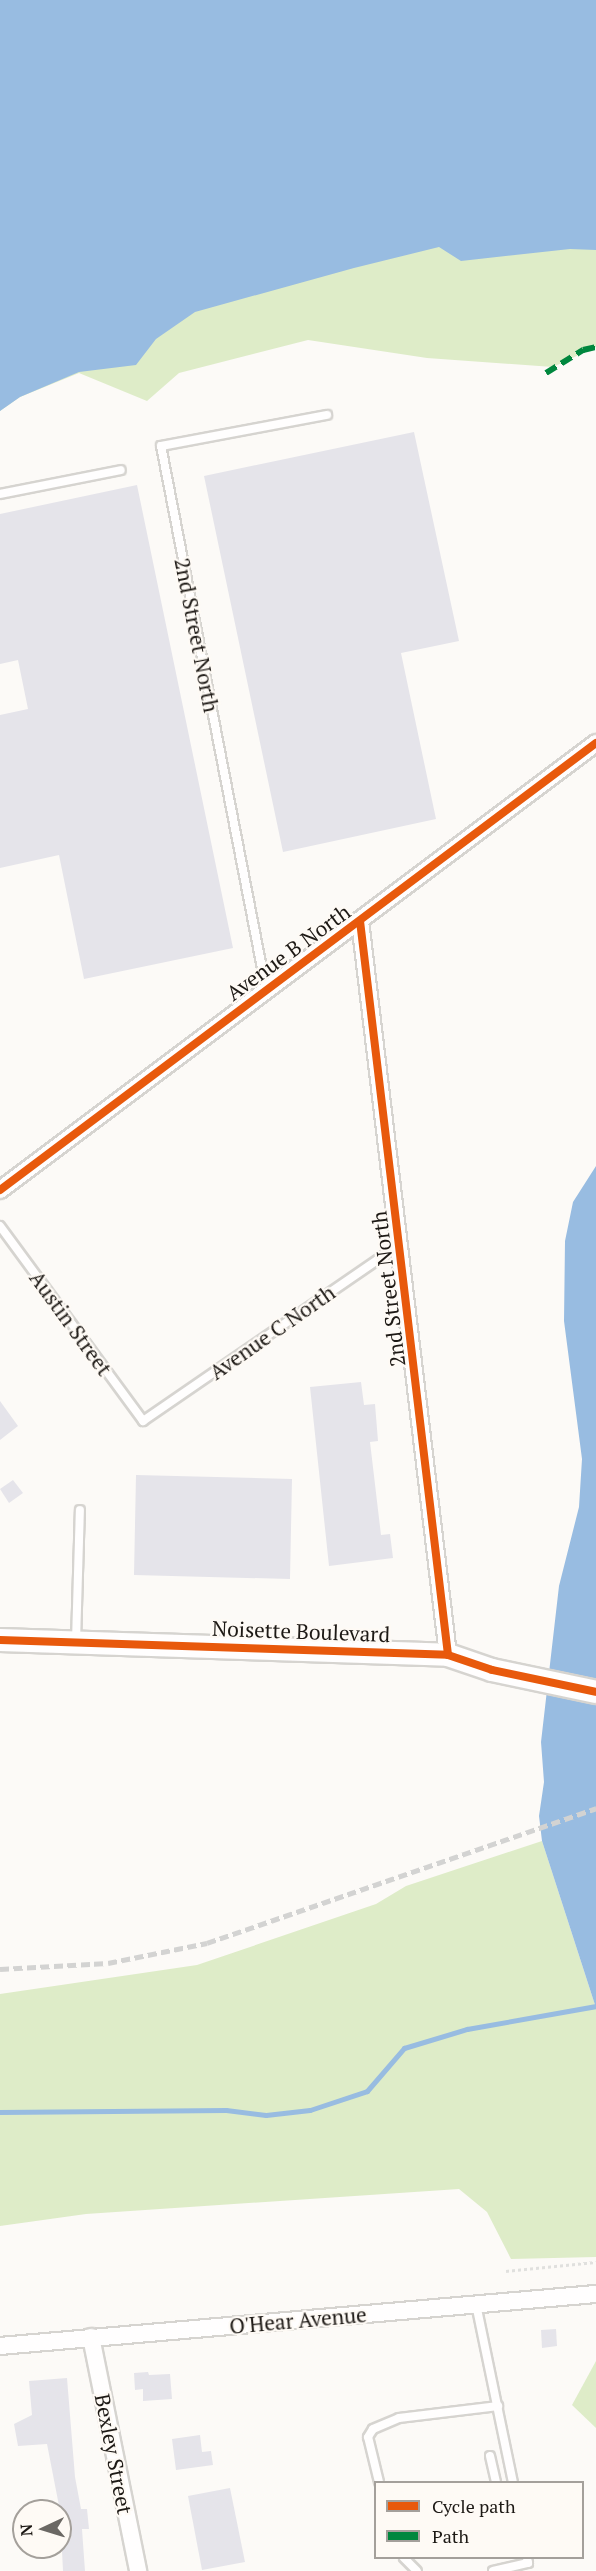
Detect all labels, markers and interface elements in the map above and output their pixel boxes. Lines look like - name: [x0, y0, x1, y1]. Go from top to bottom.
- street label: 2nd Street North: [170, 556, 224, 714]
- street label: Avenue B North: [221, 899, 355, 1005]
- street label: 2nd Street North: [366, 1210, 410, 1368]
- street label: Austin Street: [25, 1266, 117, 1380]
- street label: Avenue C North: [204, 1279, 340, 1385]
- street label: Noisette Boulevard: [211, 1615, 391, 1647]
- street label: O'Hear Avenue: [228, 2301, 368, 2339]
- street label: Bexley Street: [90, 2392, 138, 2516]
- legend: [374, 2481, 584, 2559]
- text: Cycle path: [432, 2494, 516, 2518]
- north arrow: [12, 2499, 72, 2559]
- text: N: [15, 2523, 37, 2537]
- text: Path: [432, 2524, 469, 2548]

